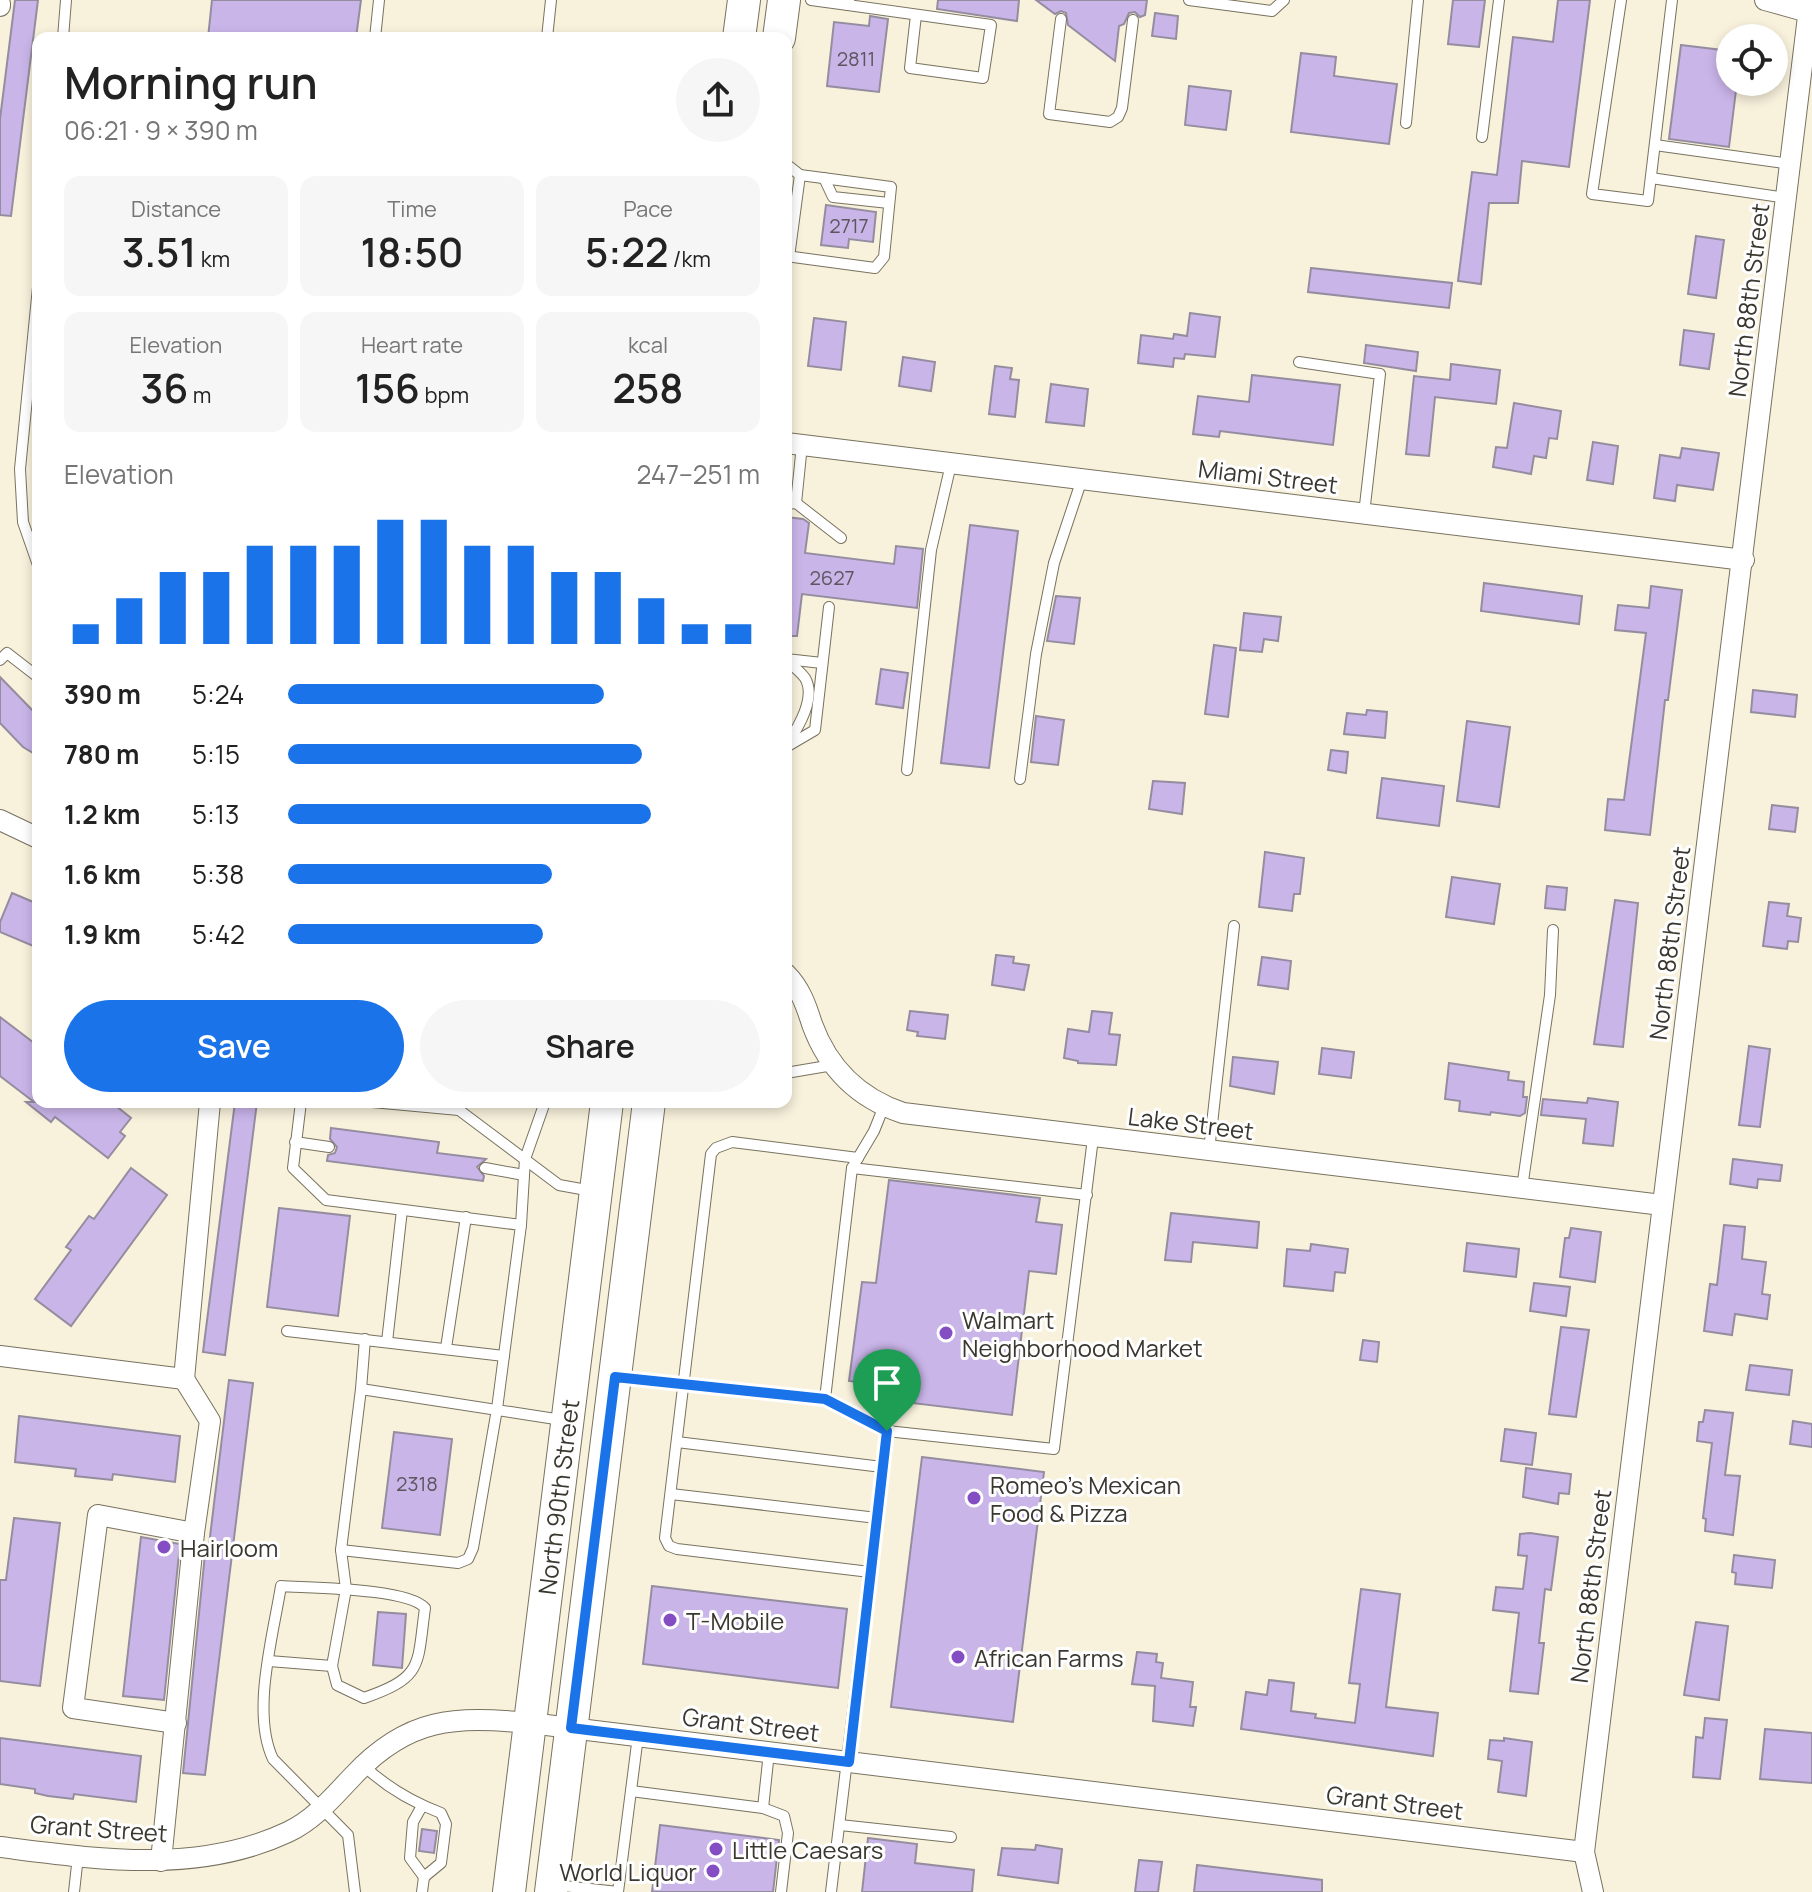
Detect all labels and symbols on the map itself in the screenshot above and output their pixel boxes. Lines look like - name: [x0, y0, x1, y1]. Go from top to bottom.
- house number: 2811: [837, 45, 875, 72]
- street label: North 88th Street: [1720, 201, 1776, 399]
- house number: 2717: [829, 212, 869, 239]
- street label: Miami Street: [1196, 451, 1340, 501]
- house number: 2627: [809, 564, 855, 591]
- street label: North 88th Street: [1641, 844, 1697, 1042]
- street label: Lake Street: [1126, 1099, 1256, 1147]
- place label: Walmart Neighborhood Market: [962, 1303, 1203, 1364]
- marker: Walmart Neighborhood Market: [937, 1324, 955, 1342]
- pin: [853, 1349, 921, 1431]
- street label: North 90th Street: [530, 1397, 586, 1597]
- place label: Romeo's Mexican Food & Pizza: [990, 1468, 1181, 1529]
- house number: 2318: [396, 1470, 438, 1497]
- street label: North 88th Street: [1562, 1487, 1618, 1685]
- marker: Romeo's Mexican Food & Pizza: [965, 1489, 983, 1507]
- place label: Hairloom: [180, 1531, 278, 1564]
- marker: Hairloom: [155, 1538, 173, 1556]
- place label: T-Mobile: [686, 1604, 784, 1637]
- marker: T-Mobile: [661, 1611, 679, 1629]
- place label: African Farms: [974, 1641, 1124, 1674]
- marker: African Farms: [949, 1648, 967, 1666]
- street label: Grant Street: [681, 1699, 821, 1749]
- street label: Grant Street: [1325, 1777, 1465, 1827]
- street label: Grant Street: [29, 1807, 169, 1849]
- place label: Little Caesars: [732, 1833, 883, 1866]
- marker: Little Caesars: [707, 1840, 725, 1858]
- place label: World Liquor: [559, 1855, 697, 1888]
- marker: World Liquor: [704, 1862, 722, 1880]

